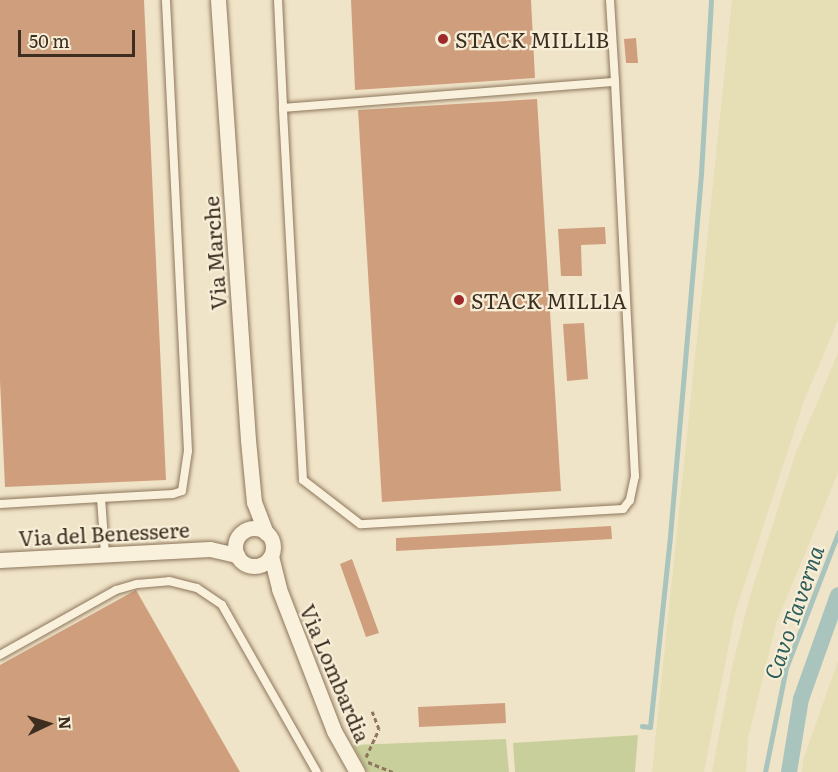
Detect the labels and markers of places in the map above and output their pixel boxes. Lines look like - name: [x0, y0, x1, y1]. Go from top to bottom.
- place label: STACK MILL1B: [455, 26, 609, 52]
- marker: STACK MILL1B: [436, 32, 450, 46]
- place label: STACK MILL1A: [471, 287, 627, 313]
- marker: STACK MILL1A: [452, 293, 466, 307]

